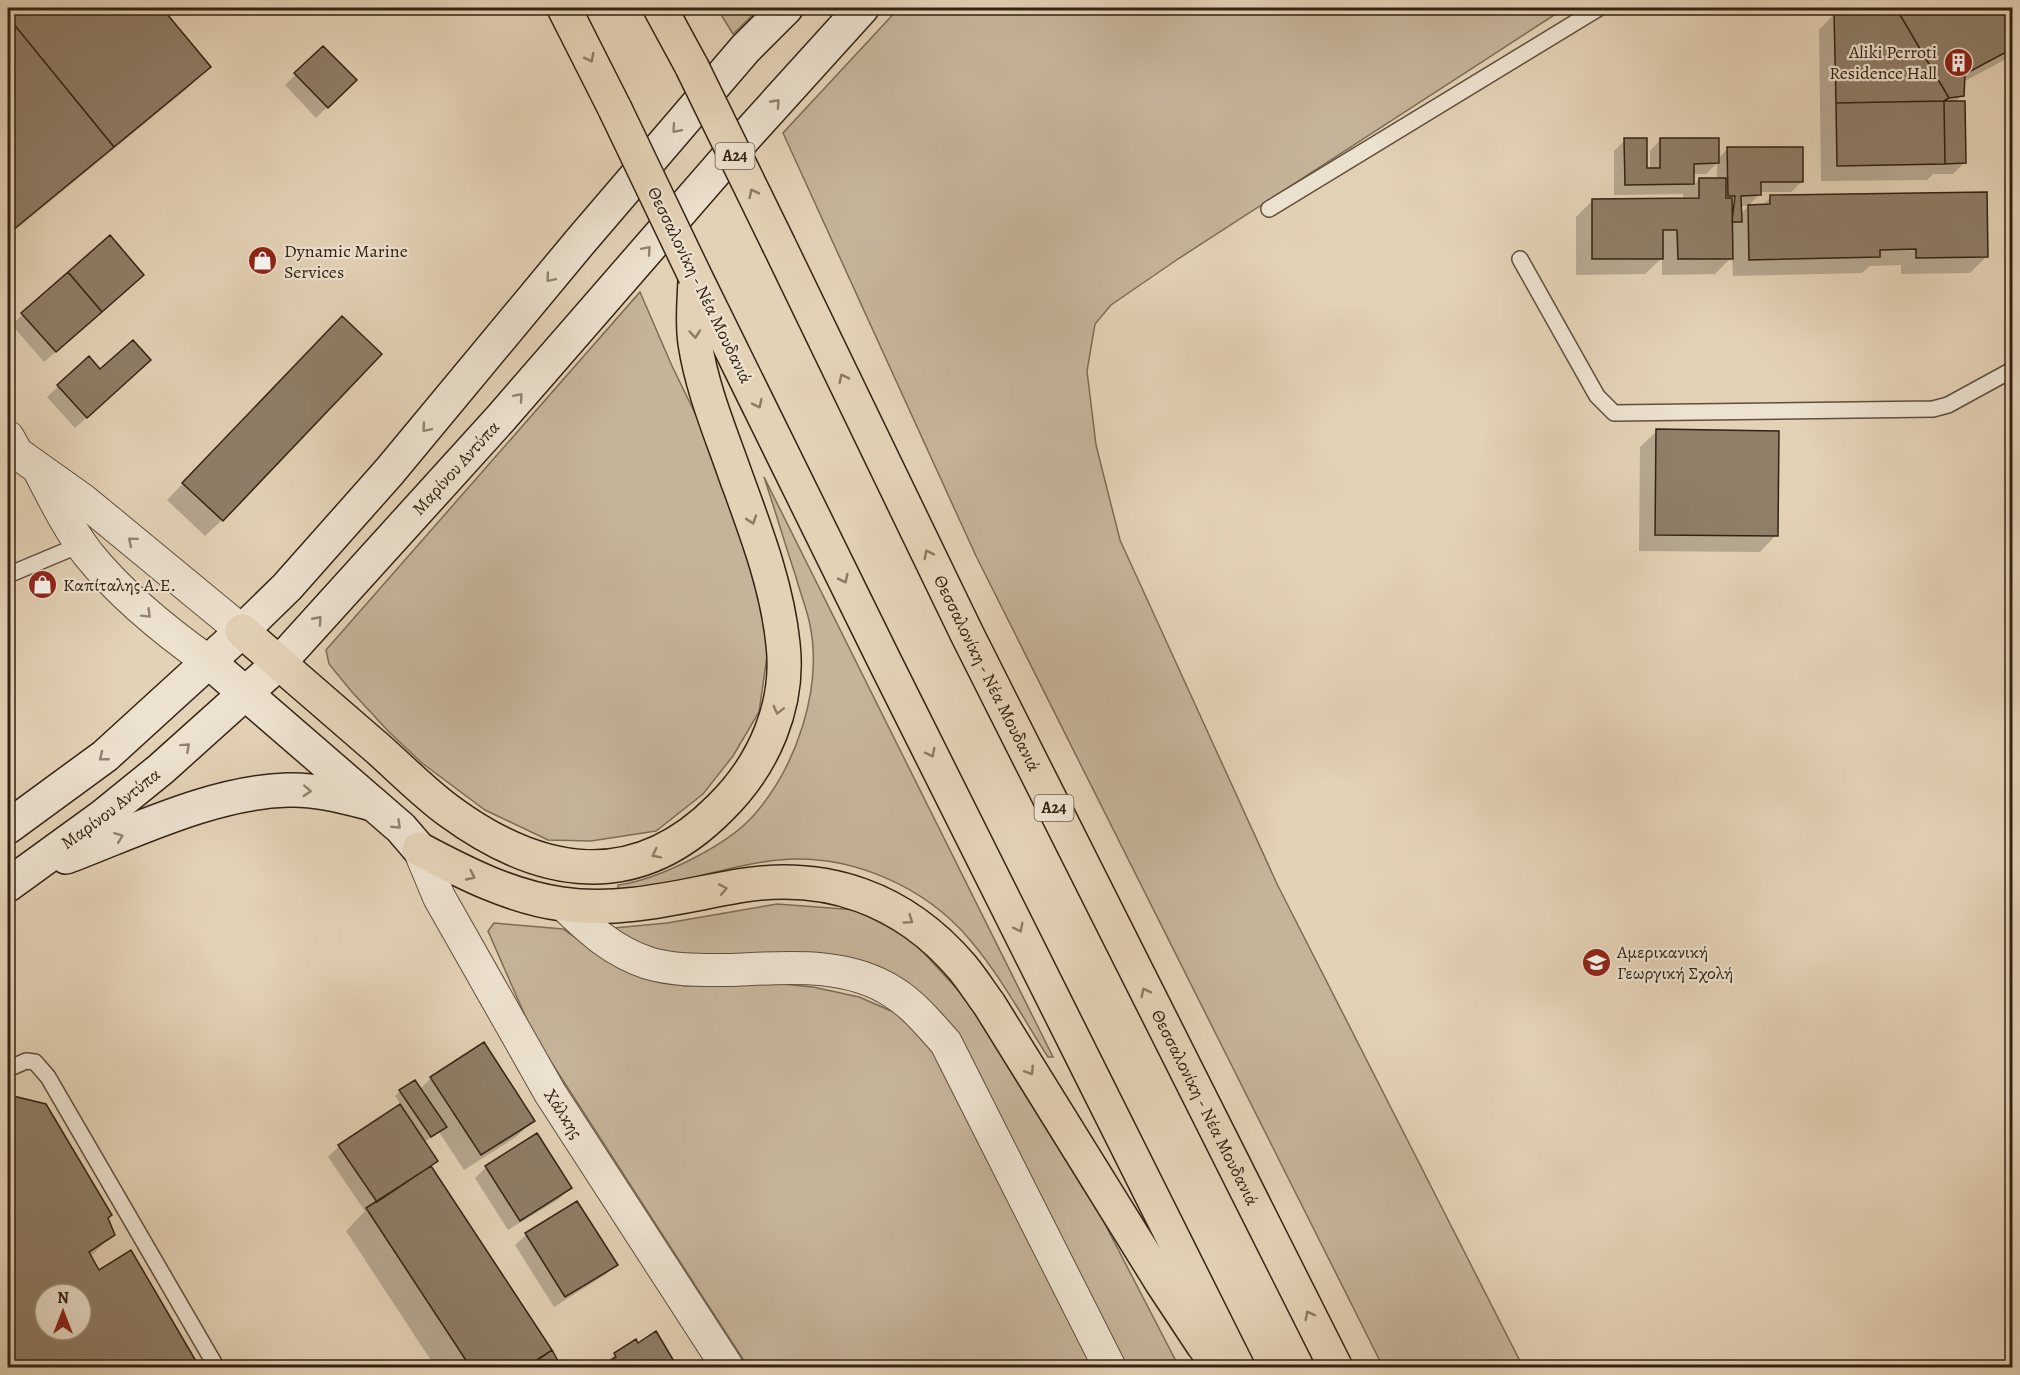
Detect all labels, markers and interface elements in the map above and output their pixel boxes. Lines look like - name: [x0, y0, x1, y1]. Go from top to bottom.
- place label: Aliki Perroti Residence Hall: [1829, 40, 1938, 85]
- building icon: Aliki Perroti Residence Hall: [1942, 46, 1974, 78]
- one-way arrow: [582, 52, 594, 63]
- one-way arrow: [768, 99, 779, 110]
- one-way arrow: [673, 122, 684, 133]
- road number: Α24: [716, 143, 754, 169]
- street label: Θεσσαλονίκη - Νέα Μουδανιά: [642, 183, 758, 388]
- one-way arrow: [749, 188, 760, 199]
- place label: Dynamic Marine Services: [284, 239, 408, 284]
- shop icon: Dynamic Marine Services: [247, 245, 279, 277]
- one-way arrow: [640, 246, 651, 256]
- one-way arrow: [547, 271, 558, 282]
- one-way arrow: [688, 330, 701, 339]
- one-way arrow: [838, 374, 850, 385]
- one-way arrow: [512, 393, 523, 404]
- one-way arrow: [751, 397, 762, 408]
- street label: Μαρίνου Αντύπα: [407, 415, 505, 520]
- one-way arrow: [422, 421, 433, 432]
- one-way arrow: [744, 514, 757, 525]
- one-way arrow: [128, 537, 139, 548]
- one-way arrow: [923, 549, 935, 560]
- shop icon: Καπίταλης Α.Ε.: [26, 569, 58, 601]
- street label: Θεσσαλονίκη - Νέα Μουδανιά: [928, 571, 1046, 776]
- one-way arrow: [837, 572, 848, 583]
- place label: Καπίταλης Α.Ε.: [63, 573, 176, 597]
- one-way arrow: [139, 607, 150, 618]
- one-way arrow: [311, 616, 322, 626]
- one-way arrow: [772, 705, 785, 715]
- one-way arrow: [180, 743, 190, 754]
- one-way arrow: [924, 747, 935, 758]
- one-way arrow: [99, 749, 110, 760]
- street label: Μαρίνου Αντύπα: [56, 762, 166, 855]
- one-way arrow: [302, 784, 311, 797]
- road number: Α24: [1034, 795, 1074, 821]
- one-way arrow: [390, 818, 401, 829]
- one-way arrow: [113, 832, 124, 844]
- one-way arrow: [651, 847, 662, 858]
- one-way arrow: [464, 868, 475, 880]
- one-way arrow: [718, 883, 728, 896]
- one-way arrow: [903, 913, 914, 924]
- one-way arrow: [1011, 921, 1023, 932]
- place label: Αμερικανική Γεωργική Σχολή: [1616, 940, 1733, 985]
- school or university icon: Αμερικανική Γεωργική Σχολή: [1580, 946, 1612, 978]
- one-way arrow: [1141, 987, 1153, 998]
- street label: Θεσσαλονίκη - Νέα Μουδανιά: [1146, 1005, 1264, 1210]
- one-way arrow: [1023, 1064, 1034, 1075]
- street label: Χάλκης: [538, 1084, 588, 1143]
- north arrow: [33, 1282, 93, 1342]
- text: N: [57, 1287, 69, 1309]
- one-way arrow: [1305, 1311, 1317, 1322]

